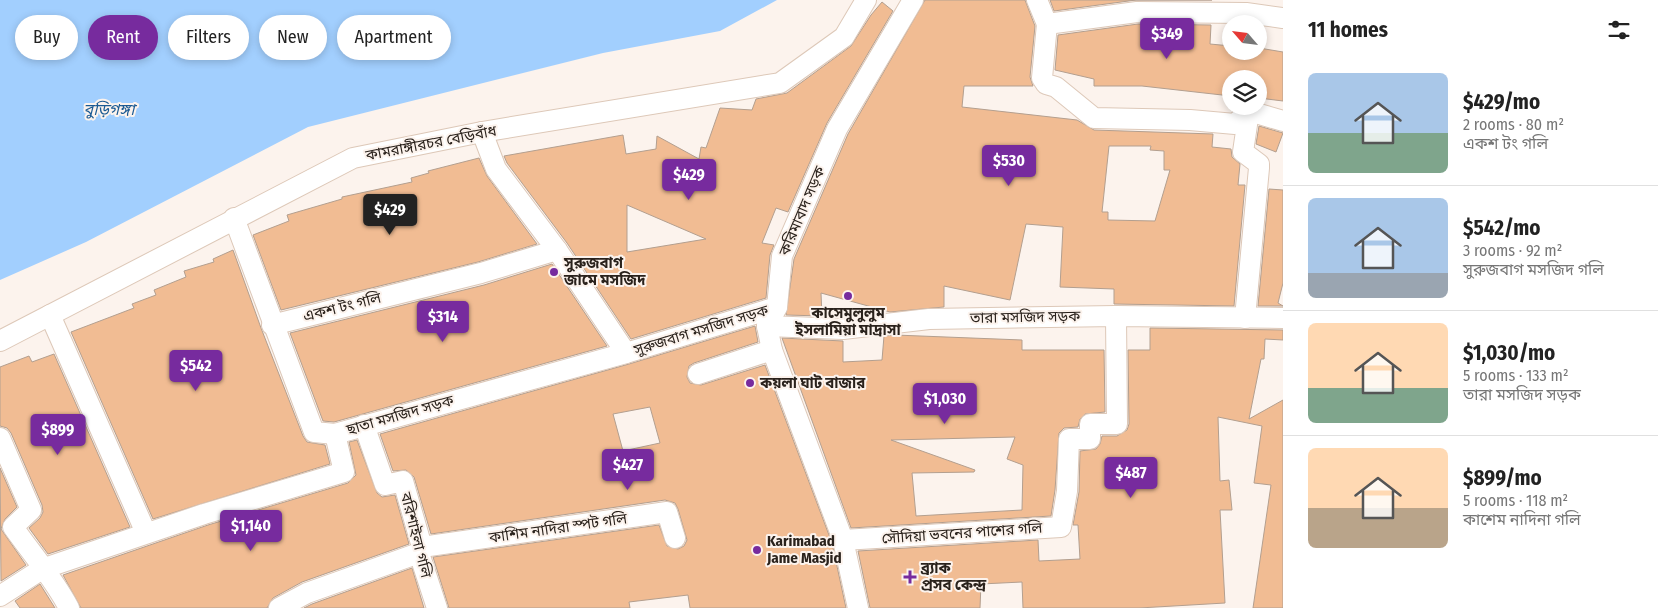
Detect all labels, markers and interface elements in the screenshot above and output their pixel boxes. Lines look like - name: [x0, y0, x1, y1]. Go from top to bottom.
- chip: Buy: [15, 15, 78, 60]
- chip: Rent: [88, 15, 158, 60]
- chip: Filters: [168, 15, 249, 60]
- chip: New: [259, 15, 327, 60]
- chip: Apartment: [337, 15, 451, 60]
- north arrow: [1222, 15, 1268, 60]
- map controls: [1222, 15, 1267, 115]
- icon: filters: [1605, 16, 1633, 44]
- text: 11 homes: [1308, 17, 1388, 43]
- pin: $349: [1137, 18, 1197, 60]
- text: $349: [1151, 24, 1183, 43]
- button: layers: [1222, 70, 1267, 115]
- text: $429/mo: [1463, 89, 1540, 115]
- icon: home: [1348, 93, 1408, 153]
- water label: বুড়িগঙ্গা: [84, 100, 137, 119]
- text: 2 rooms · 80 m²: [1463, 115, 1564, 134]
- street label: কামরাঙ্গীরচর বেড়িবাঁধ: [363, 121, 499, 165]
- text: একশ টং গলি: [1463, 134, 1548, 153]
- pin: $530: [979, 144, 1039, 187]
- text: $530: [993, 151, 1025, 170]
- pin: $429: [659, 158, 719, 201]
- street label: করিমাবাদ সড়ক: [775, 163, 829, 259]
- text: $429: [673, 165, 705, 184]
- pin: $429: [360, 194, 420, 236]
- text: $429: [374, 200, 406, 219]
- text: $542/mo: [1463, 215, 1541, 241]
- icon: home: [1348, 218, 1408, 278]
- text: 3 rooms · 92 m²: [1463, 241, 1562, 260]
- place label: সুরুজবাগ জামে মসজিদ: [563, 254, 646, 289]
- text: সুরুজবাগ মসজিদ গলি: [1463, 260, 1604, 279]
- marker: সুরুজবাগ জামে মসজিদ: [548, 266, 560, 278]
- street label: একশ টং গলি: [301, 288, 384, 325]
- marker: কাসেমুলুলুম ইসলামিয়া মাদ্রাসা: [842, 290, 854, 302]
- pin: $314: [413, 300, 473, 343]
- street label: সুরুজবাগ মসজিদ সড়ক: [631, 301, 771, 359]
- place label: কাসেমুলুলুম ইসলামিয়া মাদ্রাসা: [794, 304, 901, 339]
- text: $314: [428, 307, 458, 326]
- street label: তারা মসজিদ সড়ক: [969, 307, 1081, 327]
- text: $1,030/mo: [1463, 340, 1555, 366]
- icon: home: [1348, 343, 1408, 403]
- pin: $542: [166, 350, 226, 392]
- text: $542: [180, 356, 212, 375]
- text: 5 rooms · 133 m²: [1463, 366, 1569, 385]
- place label: কয়লা ঘাট বাজার: [759, 374, 866, 392]
- marker: কয়লা ঘাট বাজার: [744, 377, 756, 389]
- pin: $1,030: [904, 382, 986, 425]
- text: তারা মসজিদ সড়ক: [1463, 385, 1581, 404]
- text: $1,030: [924, 389, 966, 408]
- street label: ছাতা মসজিদ সড়ক: [343, 391, 457, 439]
- pin: $899: [28, 414, 88, 456]
- text: $899: [42, 420, 74, 439]
- pin: $427: [598, 448, 658, 491]
- text: $427: [613, 455, 643, 474]
- pin: $487: [1101, 456, 1161, 499]
- text: $487: [1115, 463, 1147, 482]
- text: $899/mo: [1463, 465, 1542, 491]
- icon: home: [1348, 468, 1408, 528]
- street label: বরিশাইলা গলি: [396, 490, 436, 580]
- text: 5 rooms · 118 m²: [1463, 491, 1568, 510]
- street label: কাশিম নাদিরা স্পট গলি: [487, 509, 629, 547]
- pin: $1,140: [210, 510, 292, 552]
- text: কাশেম নাদিনা গলি: [1463, 510, 1581, 529]
- text: $1,140: [231, 516, 271, 535]
- street label: সৌদিয়া ভবনের পাশের গলি: [881, 518, 1044, 548]
- place label: Karimabad Jame Masjid: [766, 532, 842, 567]
- marker: Karimabad Jame Masjid: [751, 544, 763, 556]
- place label: ব্র্যাক প্রসব কেন্দ্র: [920, 559, 986, 594]
- marker: ব্র্যাক প্রসব কেন্দ্র: [903, 570, 917, 584]

